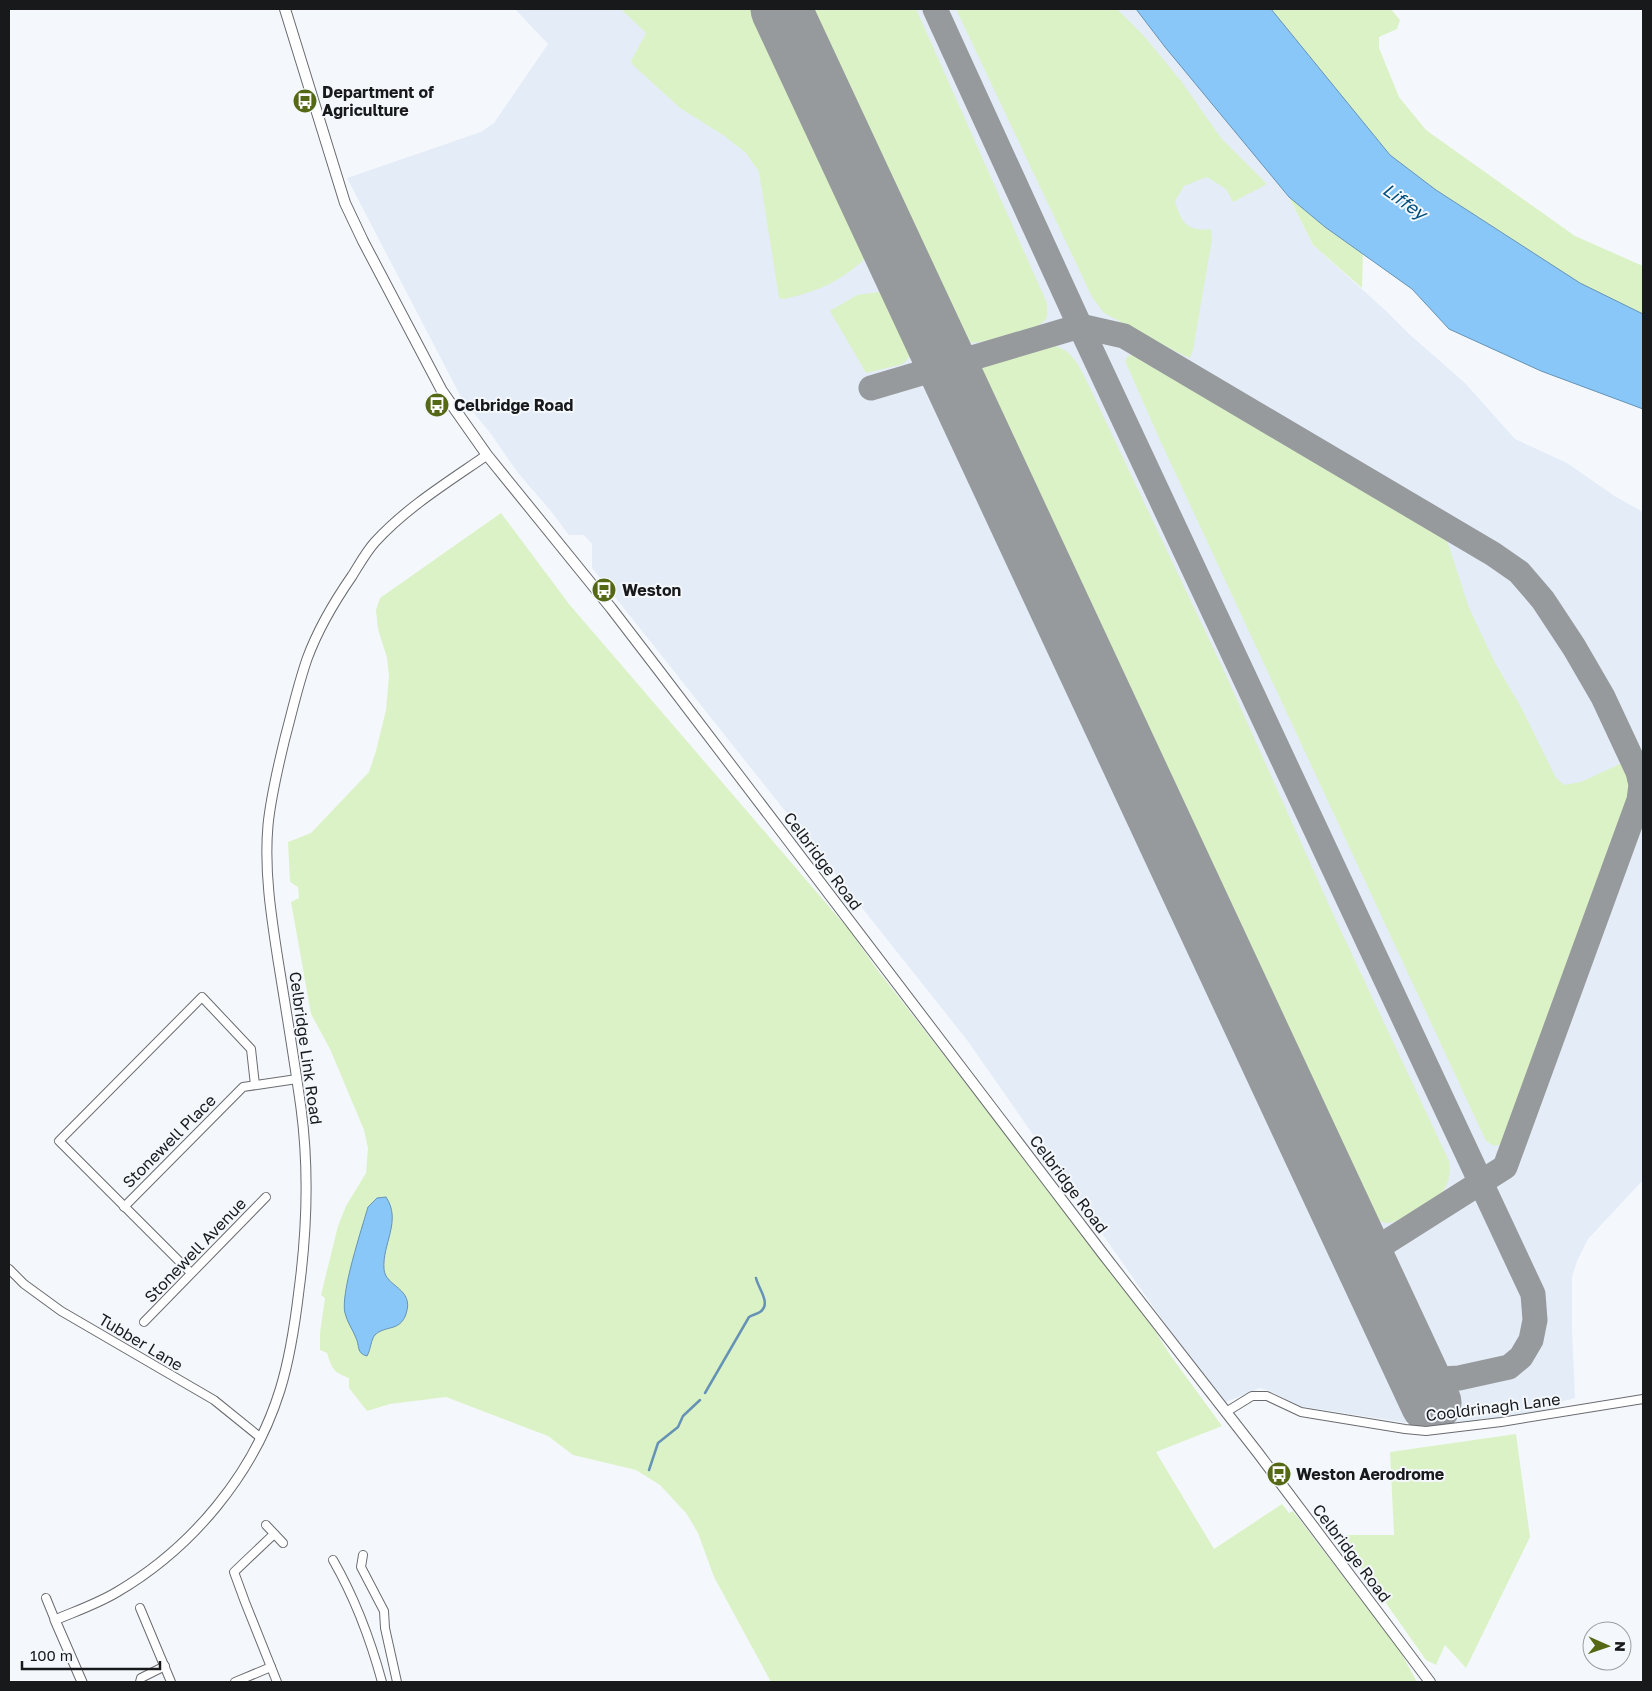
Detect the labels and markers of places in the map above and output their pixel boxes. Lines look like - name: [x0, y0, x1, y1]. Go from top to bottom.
- place label: Department of Agriculture: [322, 82, 434, 120]
- bus stop icon: Department of Agriculture: [292, 88, 318, 114]
- bus stop icon: Celbridge Road: [424, 392, 450, 418]
- place label: Celbridge Road: [454, 395, 573, 415]
- bus stop icon: Weston: [591, 577, 617, 603]
- place label: Weston: [622, 580, 681, 600]
- bus stop icon: Weston Aerodrome: [1266, 1461, 1292, 1487]
- place label: Weston Aerodrome: [1296, 1464, 1444, 1484]

